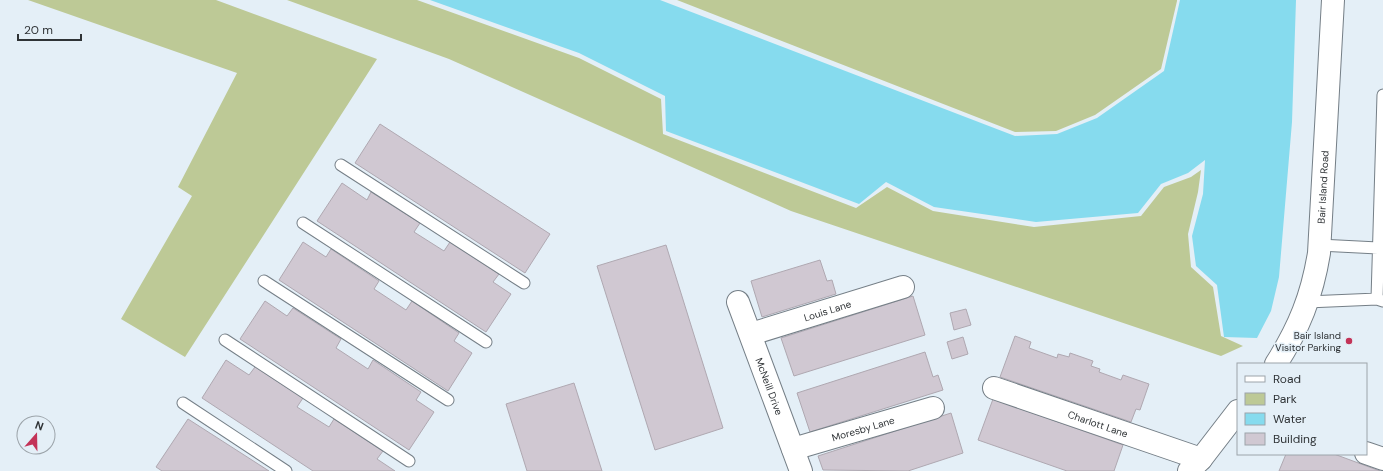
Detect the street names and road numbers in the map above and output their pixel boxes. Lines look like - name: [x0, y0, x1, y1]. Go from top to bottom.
- street label: Bair Island Road: [1315, 150, 1332, 224]
- street label: Louis Lane: [802, 297, 853, 324]
- street label: McNeill Drive: [752, 356, 786, 417]
- street label: Charlott Lane: [1066, 408, 1130, 441]
- street label: Moresby Lane: [830, 414, 896, 444]

